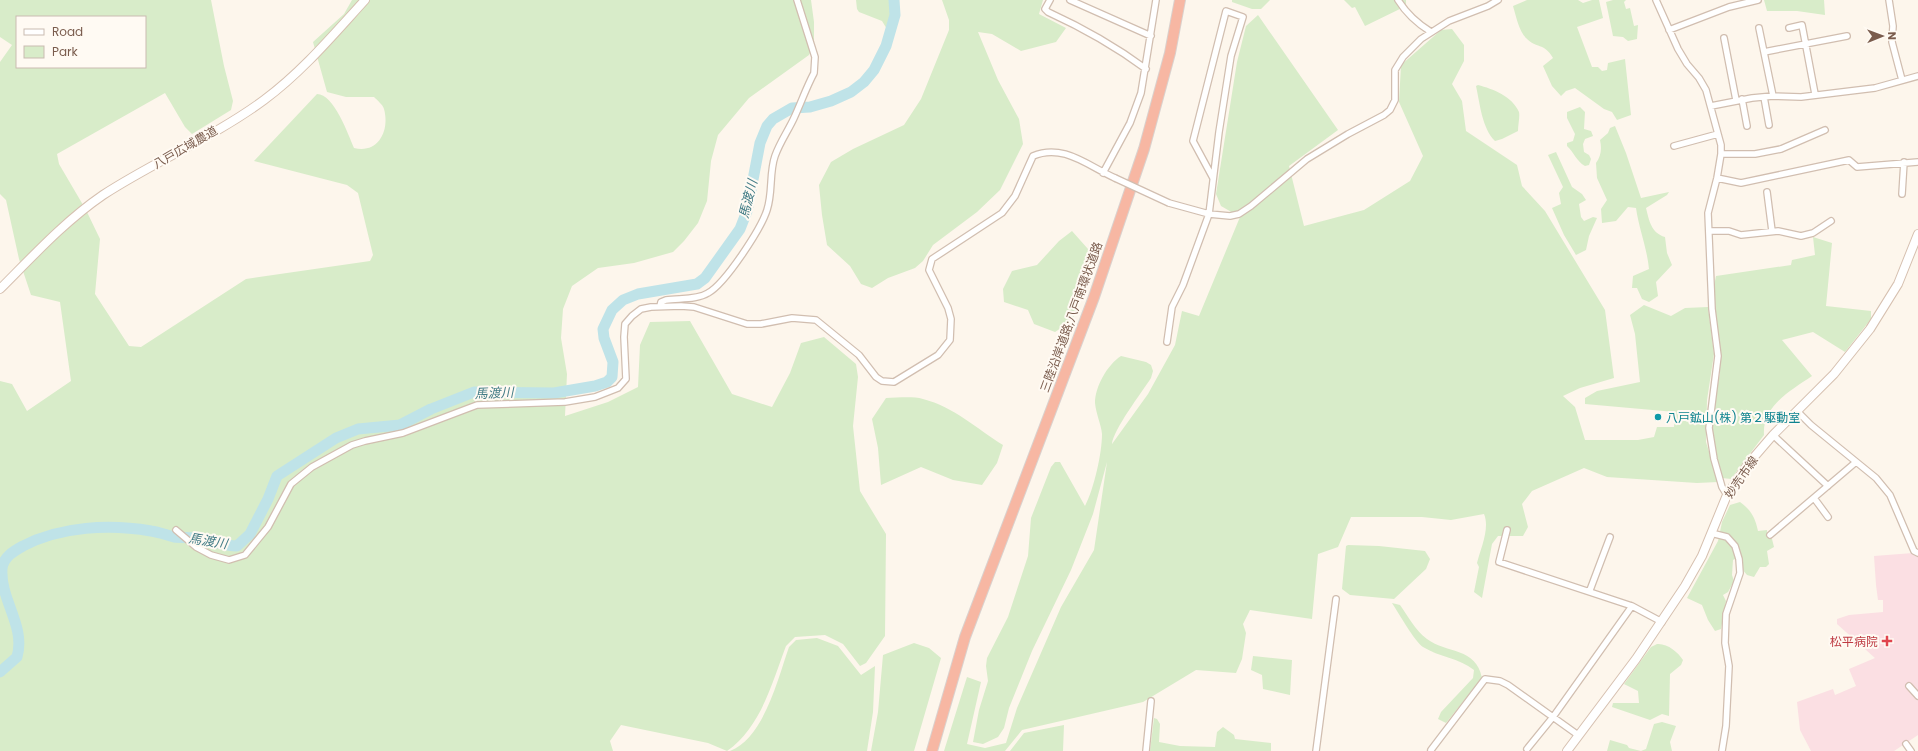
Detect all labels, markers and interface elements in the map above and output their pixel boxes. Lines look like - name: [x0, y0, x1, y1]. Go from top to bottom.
- legend: [16, 16, 146, 68]
- north arrow: [1862, 16, 1902, 56]
- text: Road: [52, 23, 83, 40]
- text: N: [1884, 32, 1900, 40]
- text: Park: [52, 43, 79, 60]
- street label: 八戸広域農道: [150, 122, 220, 172]
- water label: 馬渡川: [734, 176, 762, 220]
- street label: 三陸沿岸道路;八戸南環状道路: [1036, 239, 1106, 395]
- water label: 馬渡川: [474, 383, 516, 403]
- place label: 八戸鉱山(株) 第２駆動室: [1666, 409, 1800, 426]
- marker: 八戸鉱山(株) 第２駆動室: [1653, 412, 1663, 422]
- street label: 妙売市線: [1720, 452, 1762, 502]
- water label: 馬渡川: [187, 529, 231, 554]
- place label: 松平病院: [1830, 633, 1878, 650]
- marker: 松平病院: [1881, 635, 1893, 647]

